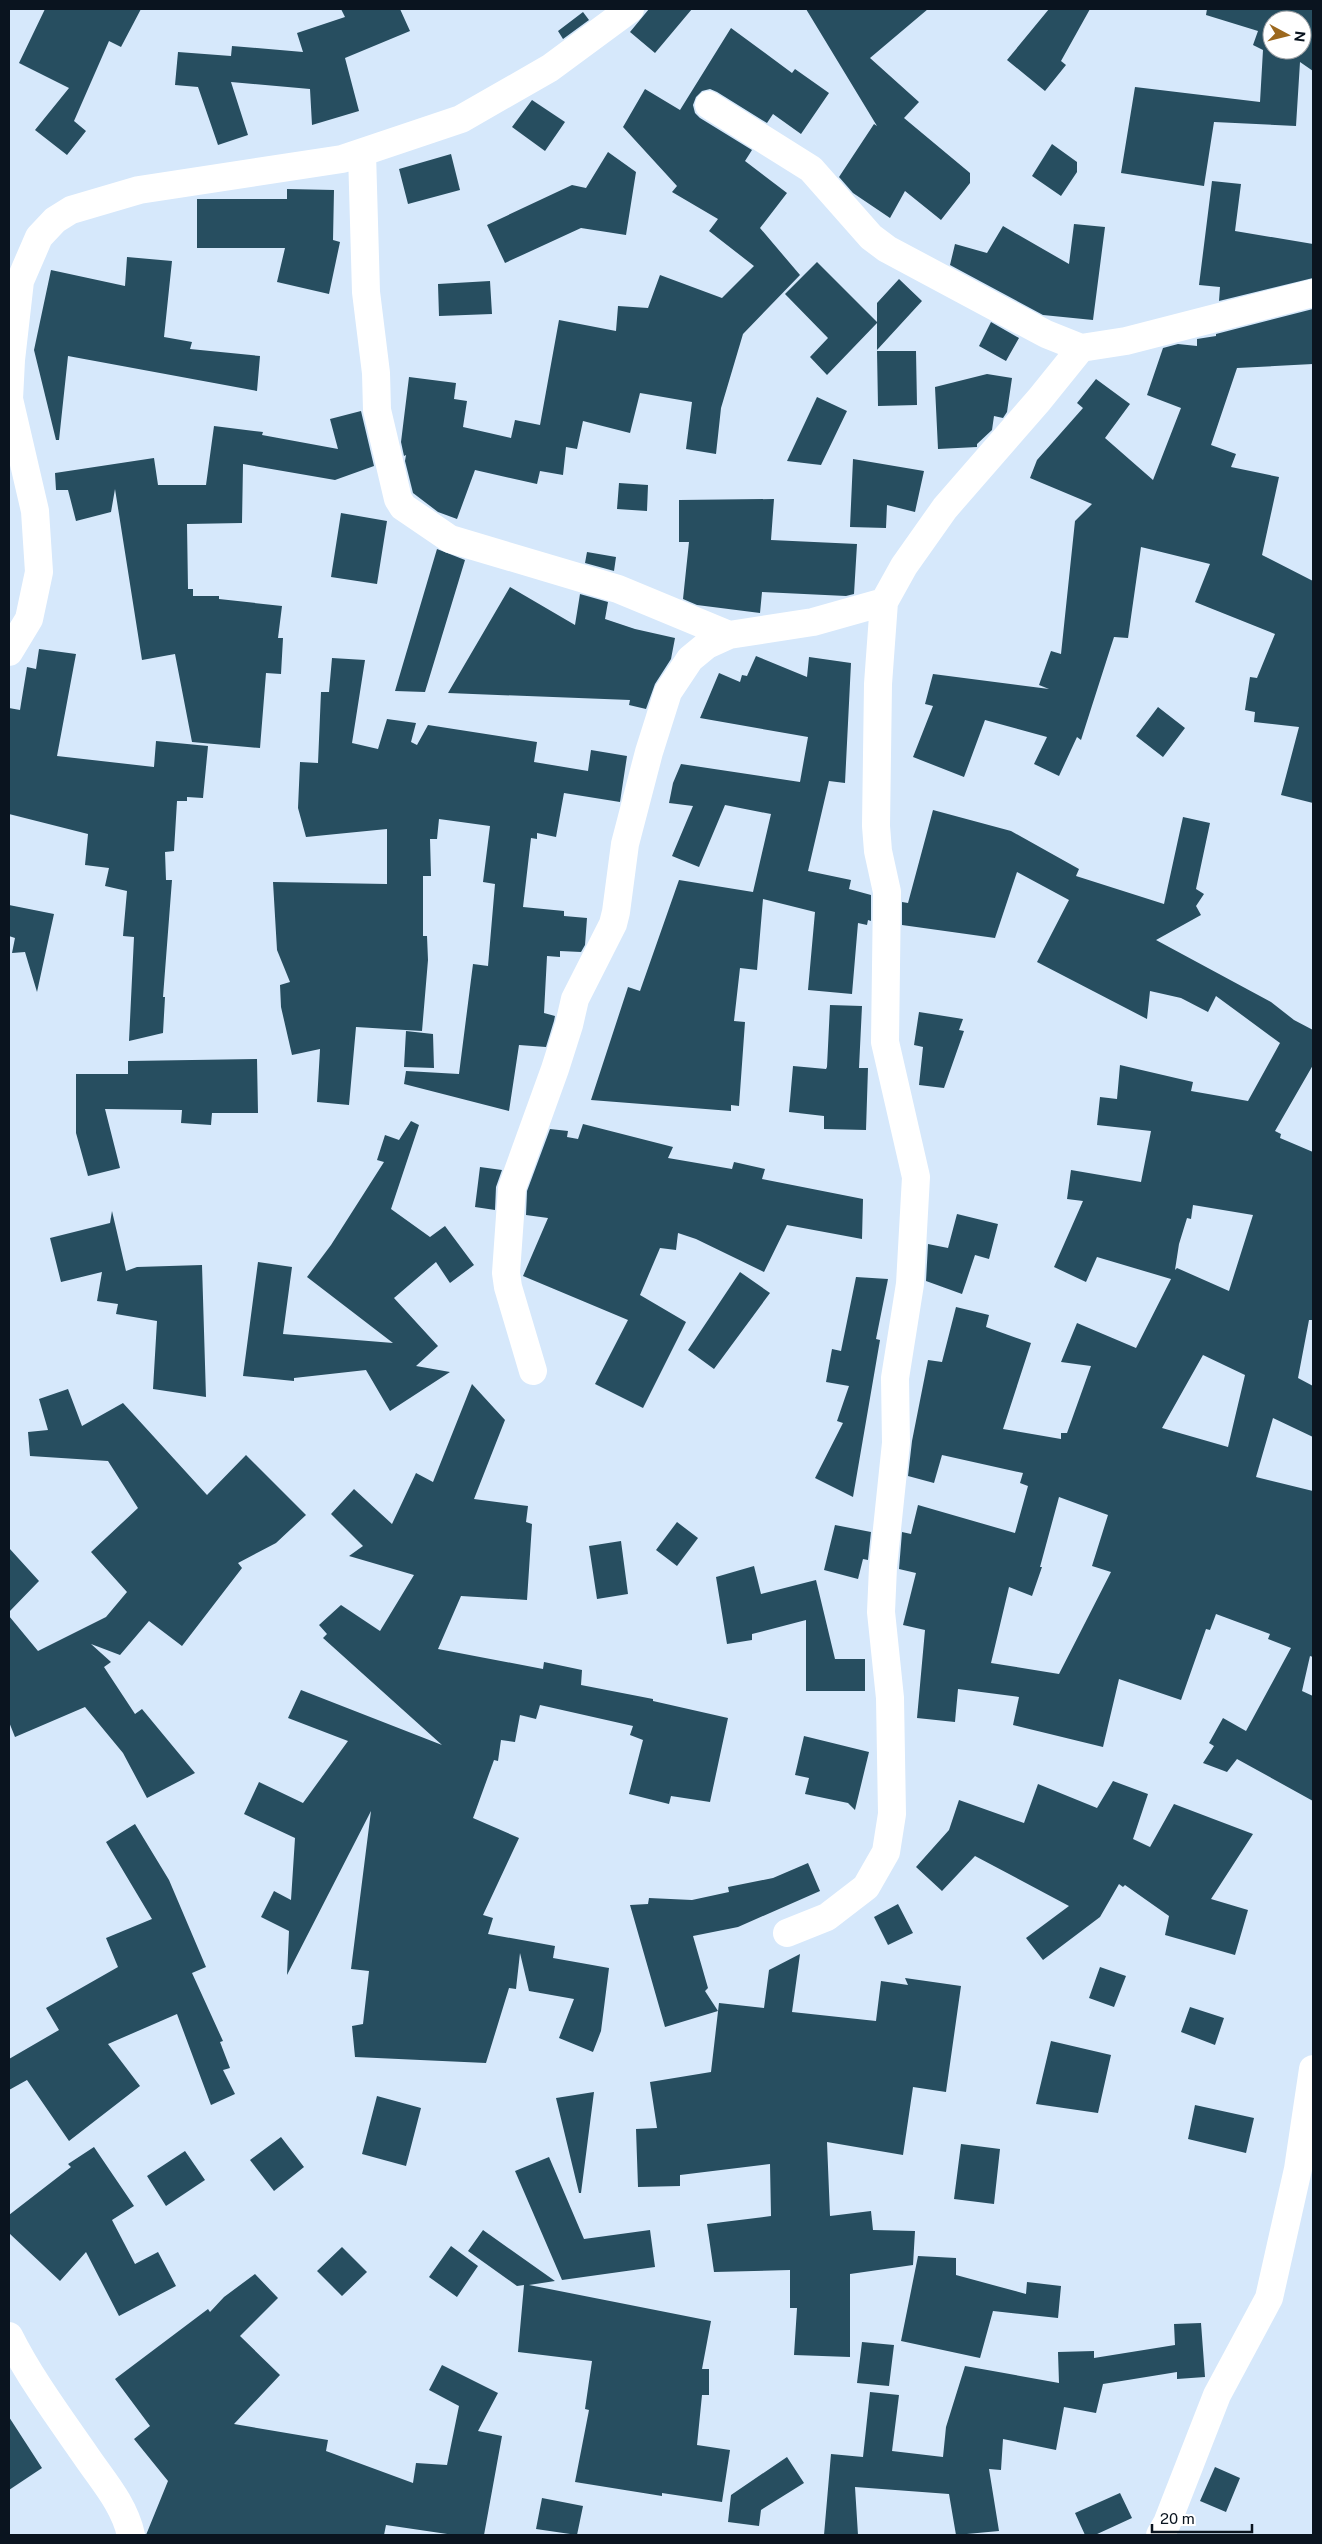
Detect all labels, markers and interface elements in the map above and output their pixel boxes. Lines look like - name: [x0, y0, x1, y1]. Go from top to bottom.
- north arrow: [1262, 10, 1312, 60]
- text: N: [1291, 30, 1309, 43]
- scale bar: [1152, 2502, 1252, 2534]
- text: 20 m: [1160, 2510, 1195, 2527]

